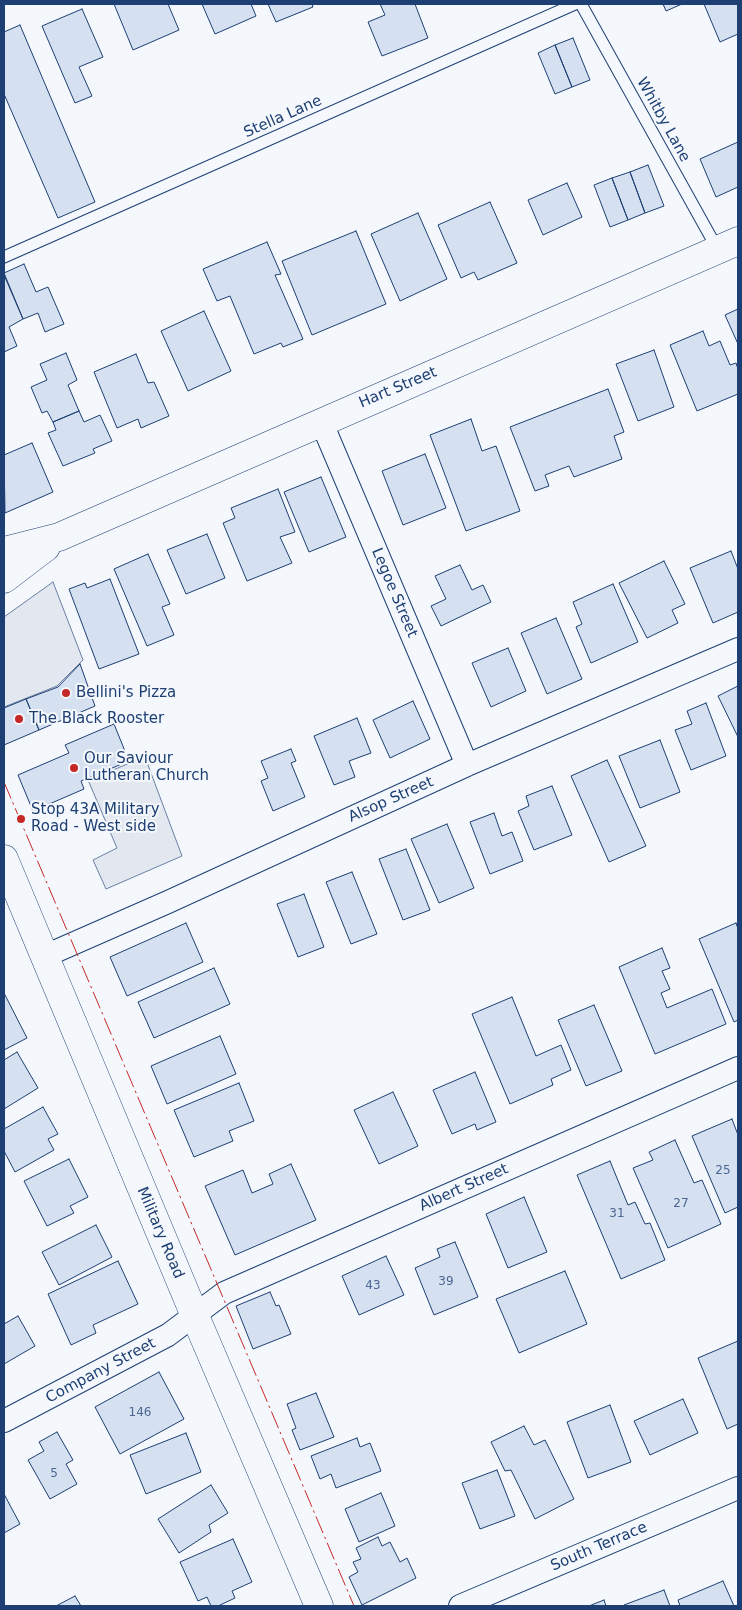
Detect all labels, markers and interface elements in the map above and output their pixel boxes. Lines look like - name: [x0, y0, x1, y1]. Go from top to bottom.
- street label: Whitby Lane: [632, 75, 694, 165]
- street label: Stella Lane: [241, 92, 325, 142]
- street label: Hart Street: [356, 364, 440, 412]
- street label: Legoe Street: [367, 545, 421, 641]
- place label: Bellini's Pizza: [76, 684, 176, 702]
- marker: Bellini's Pizza: [60, 687, 72, 699]
- place label: The Black Rooster: [29, 710, 164, 728]
- marker: The Black Rooster: [13, 713, 25, 725]
- place label: Our Saviour Lutheran Church: [84, 750, 209, 785]
- marker: Our Saviour Lutheran Church: [68, 762, 80, 774]
- street label: Alsop Street: [346, 773, 436, 827]
- place label: Stop 43A Military Road - West side: [31, 801, 160, 836]
- marker: Stop 43A Military Road - West side: [15, 813, 27, 825]
- street label: Albert Street: [417, 1160, 511, 1216]
- house number: 25: [715, 1164, 731, 1178]
- street label: Military Road: [133, 1184, 187, 1282]
- house number: 27: [673, 1197, 689, 1211]
- house number: 31: [609, 1207, 625, 1221]
- house number: 39: [438, 1275, 454, 1289]
- house number: 43: [365, 1279, 381, 1293]
- street label: Company Street: [43, 1334, 159, 1408]
- house number: 146: [129, 1406, 151, 1420]
- house number: 5: [50, 1467, 58, 1481]
- street label: South Terrace: [548, 1519, 650, 1575]

